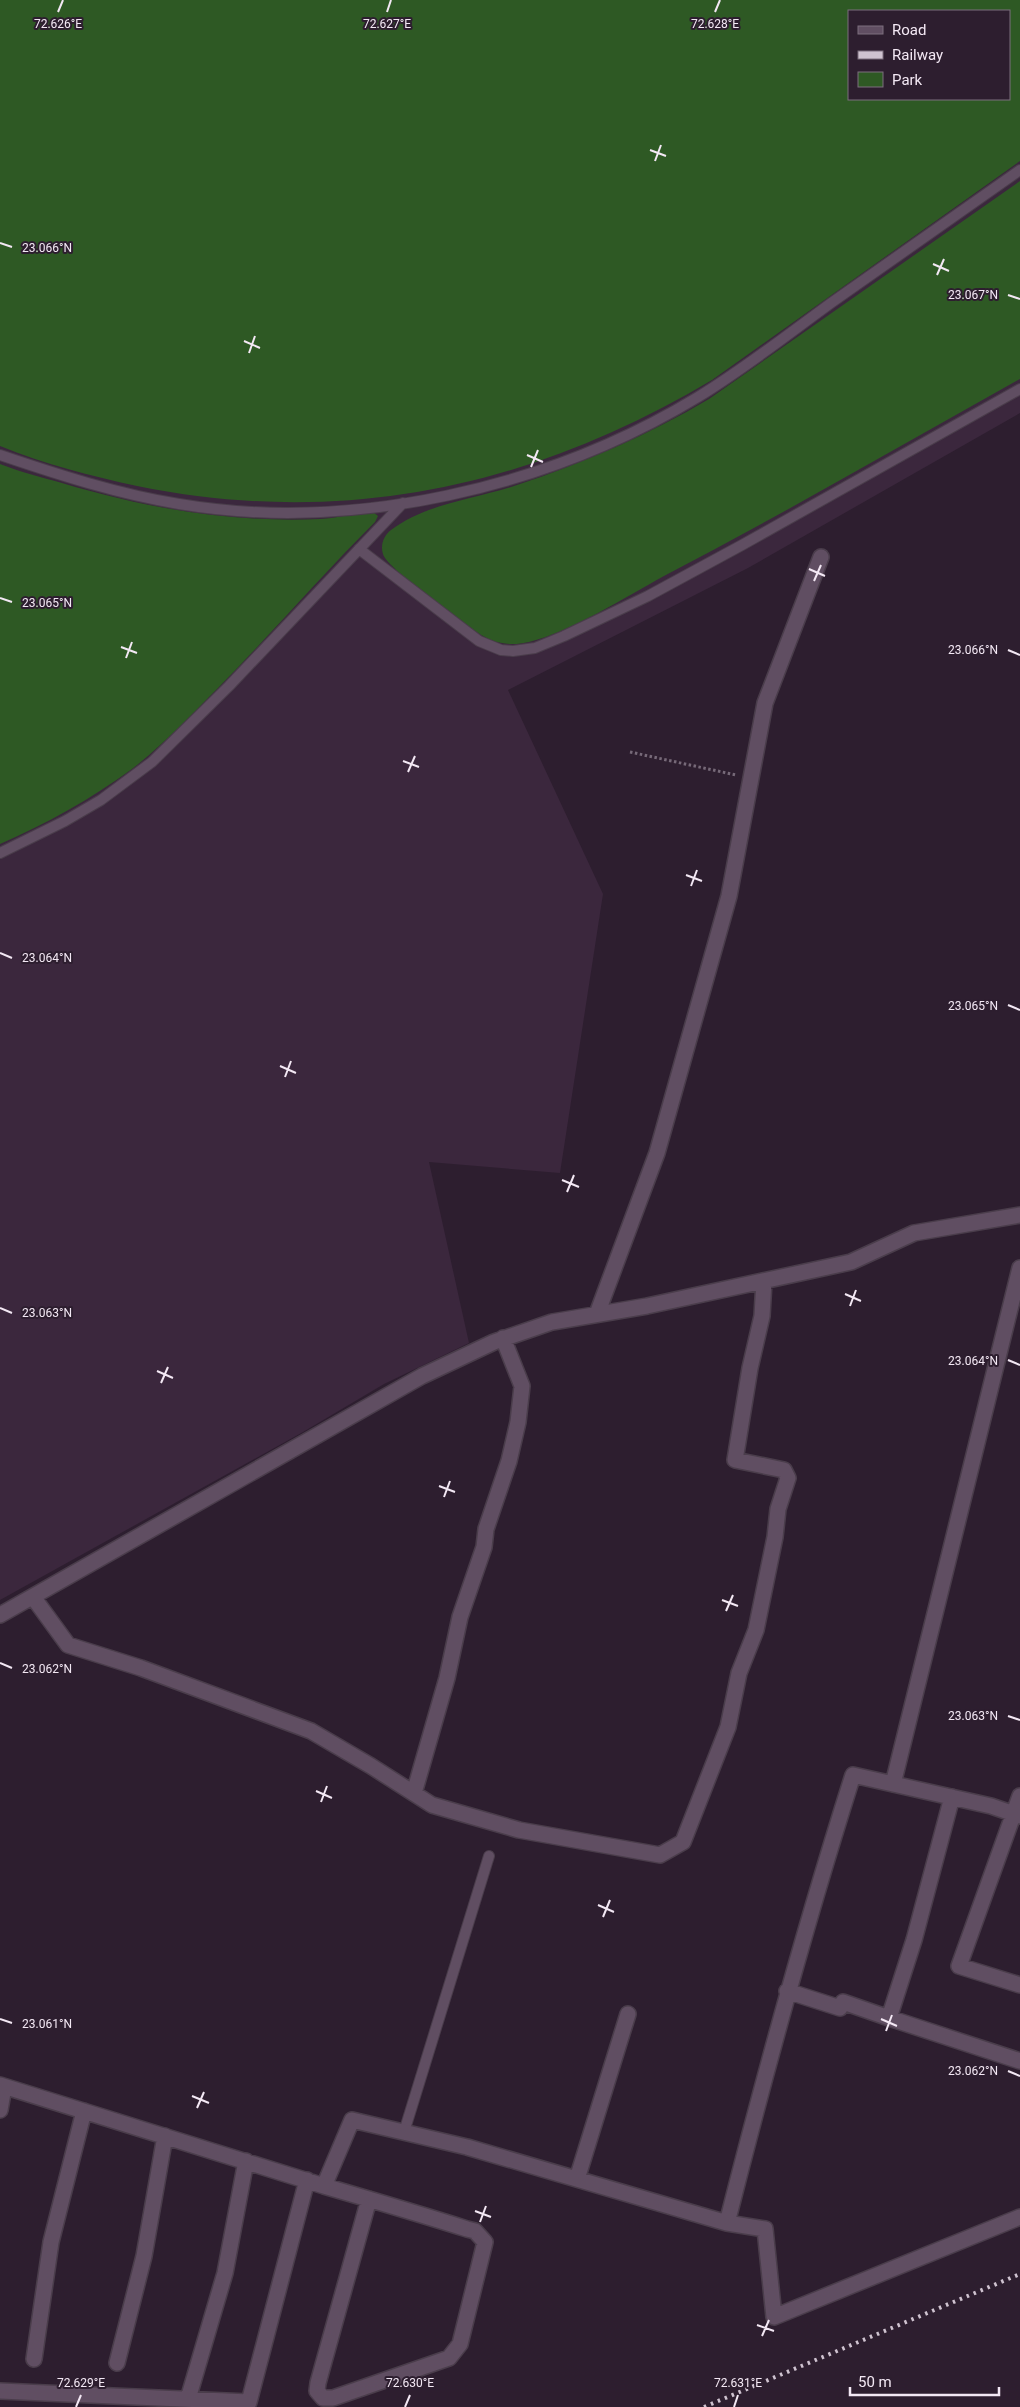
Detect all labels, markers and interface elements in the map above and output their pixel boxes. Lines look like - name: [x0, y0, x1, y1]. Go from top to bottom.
- legend: [848, 10, 1010, 100]
- text: 72.626°E: [34, 17, 82, 31]
- text: 72.627°E: [363, 17, 411, 31]
- text: 72.628°E: [691, 17, 739, 31]
- text: Road: [892, 21, 926, 39]
- text: Railway: [892, 46, 943, 64]
- text: Park: [892, 71, 923, 89]
- text: 23.066°N: [22, 241, 72, 255]
- text: 23.067°N: [948, 288, 998, 302]
- text: 23.065°N: [22, 596, 72, 610]
- text: 23.066°N: [948, 643, 998, 657]
- text: 23.064°N: [22, 951, 72, 965]
- text: 23.065°N: [948, 999, 998, 1013]
- text: 23.063°N: [22, 1306, 72, 1320]
- text: 23.064°N: [948, 1354, 998, 1368]
- text: 23.062°N: [22, 1662, 72, 1676]
- text: 23.063°N: [948, 1709, 998, 1723]
- text: 23.061°N: [22, 2017, 72, 2031]
- text: 23.062°N: [948, 2064, 998, 2078]
- scale bar: [850, 2364, 999, 2396]
- text: 50 m: [858, 2373, 892, 2391]
- text: 72.629°E: [57, 2376, 105, 2390]
- text: 72.630°E: [386, 2376, 434, 2390]
- text: 72.631°E: [714, 2376, 762, 2390]

